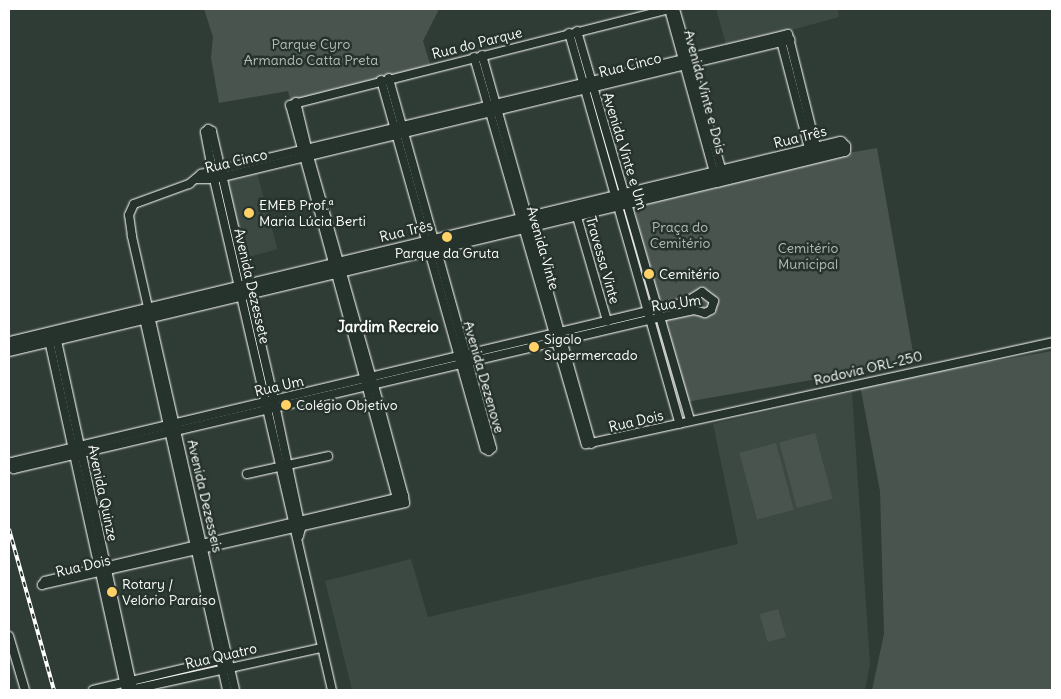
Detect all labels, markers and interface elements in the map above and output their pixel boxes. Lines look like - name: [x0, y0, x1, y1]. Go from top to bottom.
- street label: Rua do Parque: [430, 24, 524, 62]
- street label: Avenida Vinte e Dois: [680, 28, 730, 156]
- park label: Parque Cyro Armando Catta Preta: [244, 36, 378, 68]
- street label: Rua Cinco: [597, 49, 663, 81]
- street label: Avenida Vinte e Um: [599, 90, 651, 212]
- street label: Rua Três: [772, 122, 828, 152]
- street label: Rua Cinco: [203, 146, 269, 176]
- place label: EMEB Prof.ª Maria Lúcia Berti: [259, 197, 366, 230]
- street label: Avenida Vinte: [523, 204, 563, 292]
- marker: EMEB Prof.ª Maria Lúcia Berti: [243, 207, 255, 219]
- street label: Travessa Vinte: [582, 214, 624, 306]
- street label: Rua Três: [378, 217, 434, 245]
- park label: Praça do Cemitério: [650, 219, 710, 252]
- street label: Avenida Dezessete: [231, 227, 273, 345]
- marker: Parque da Gruta: [441, 231, 453, 243]
- park label: Cemitério Municipal: [778, 240, 838, 272]
- place label: Parque da Gruta: [395, 245, 499, 261]
- place label: Cemitério: [659, 266, 720, 282]
- marker: Cemitério: [643, 268, 655, 280]
- street label: Rua Um: [650, 291, 702, 315]
- district label: Jardim Recreio: [337, 318, 439, 336]
- street label: Avenida Dezenove: [460, 319, 508, 435]
- place label: Sigolo Supermercado: [544, 331, 638, 364]
- marker: Sigolo Supermercado: [528, 341, 540, 353]
- street label: Rodovia ORL-250: [812, 347, 924, 389]
- street label: Rua Um: [253, 372, 305, 400]
- place label: Colégio Objetivo: [296, 397, 398, 413]
- marker: Colégio Objetivo: [280, 399, 292, 411]
- street label: Rua Dois: [607, 407, 665, 435]
- street label: Avenida Dezesseis: [184, 438, 226, 554]
- street label: Avenida Quinze: [85, 443, 121, 543]
- street label: Rua Dois: [54, 552, 112, 580]
- place label: Rotary / Velório Paraíso: [122, 576, 216, 608]
- marker: Rotary / Velório Paraíso: [106, 586, 118, 598]
- street label: Rua Quatro: [183, 640, 259, 672]

